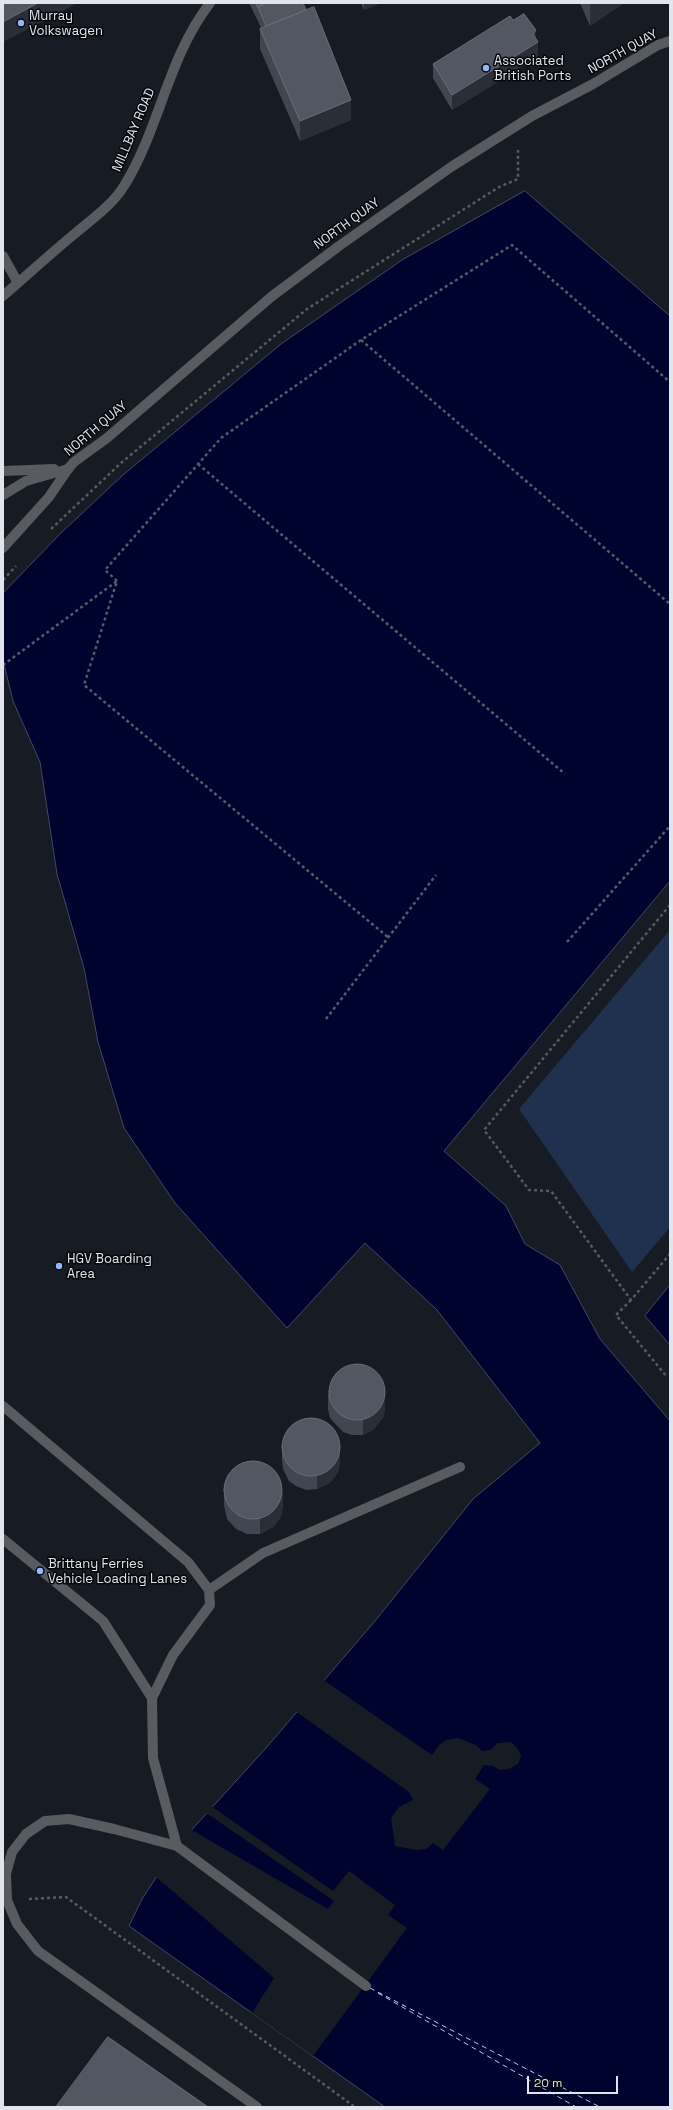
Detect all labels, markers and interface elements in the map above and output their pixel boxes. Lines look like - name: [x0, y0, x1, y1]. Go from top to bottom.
- place label: Murray Volkswagen: [29, 8, 103, 39]
- marker: Murray Volkswagen: [16, 18, 26, 28]
- street label: NORTH QUAY: [585, 26, 661, 78]
- place label: Associated British Ports: [494, 53, 571, 84]
- marker: Associated British Ports: [481, 63, 491, 73]
- street label: MILLBAY ROAD: [109, 86, 159, 174]
- street label: NORTH QUAY: [311, 195, 383, 253]
- street label: NORTH QUAY: [61, 398, 131, 460]
- place label: HGV Boarding Area: [67, 1251, 152, 1282]
- marker: HGV Boarding Area: [54, 1261, 64, 1271]
- place label: Brittany Ferries Vehicle Loading Lanes: [48, 1556, 187, 1587]
- marker: Brittany Ferries Vehicle Loading Lanes: [35, 1566, 45, 1576]
- scale bar: [529, 2068, 620, 2094]
- text: 20 m: [534, 2075, 562, 2091]

